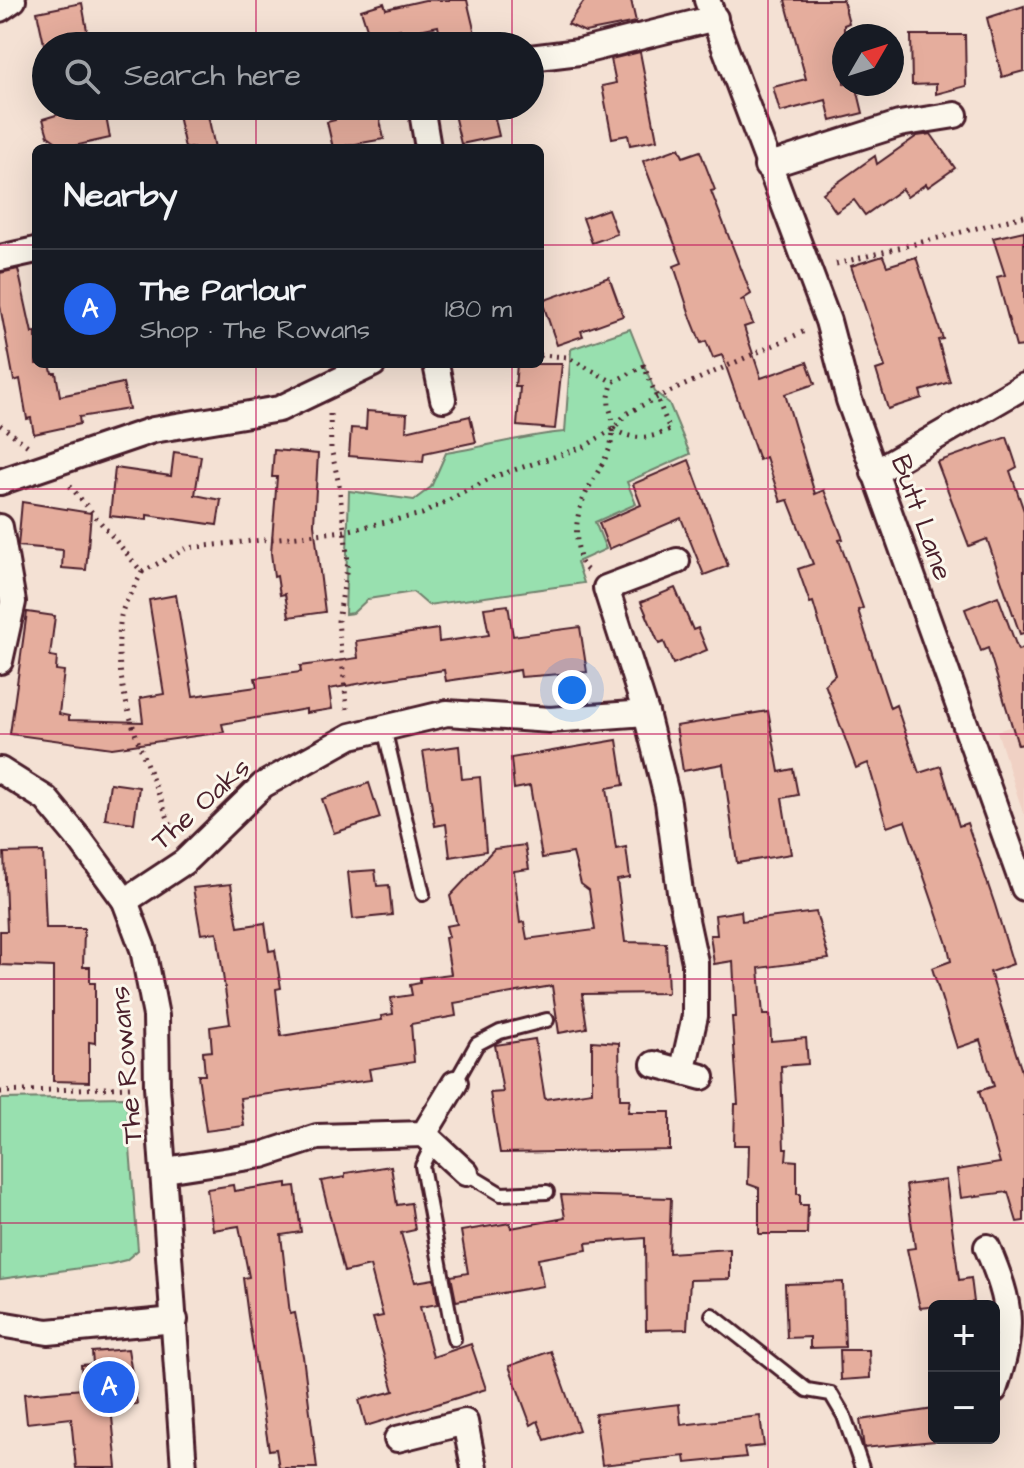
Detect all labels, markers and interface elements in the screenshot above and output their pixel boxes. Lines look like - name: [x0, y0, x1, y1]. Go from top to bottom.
- north arrow: [832, 24, 904, 96]
- search box: [32, 32, 544, 120]
- icon: search: [60, 54, 104, 98]
- text: Search here: [124, 55, 301, 97]
- text: Nearby: [64, 172, 178, 220]
- text: The Parlour: [140, 270, 306, 312]
- text: A: [82, 291, 98, 327]
- text: 180 m: [445, 291, 512, 327]
- text: Shop · The Rowans: [140, 312, 370, 348]
- street label: Butt Lane: [881, 449, 962, 586]
- your location: [552, 670, 592, 710]
- street label: The Oaks: [143, 749, 259, 859]
- street label: The Rowans: [100, 984, 153, 1145]
- map controls: [928, 1300, 1000, 1444]
- button: +: [928, 1300, 1000, 1372]
- pin: A: [83, 1357, 135, 1417]
- button: −: [928, 1372, 1000, 1444]

